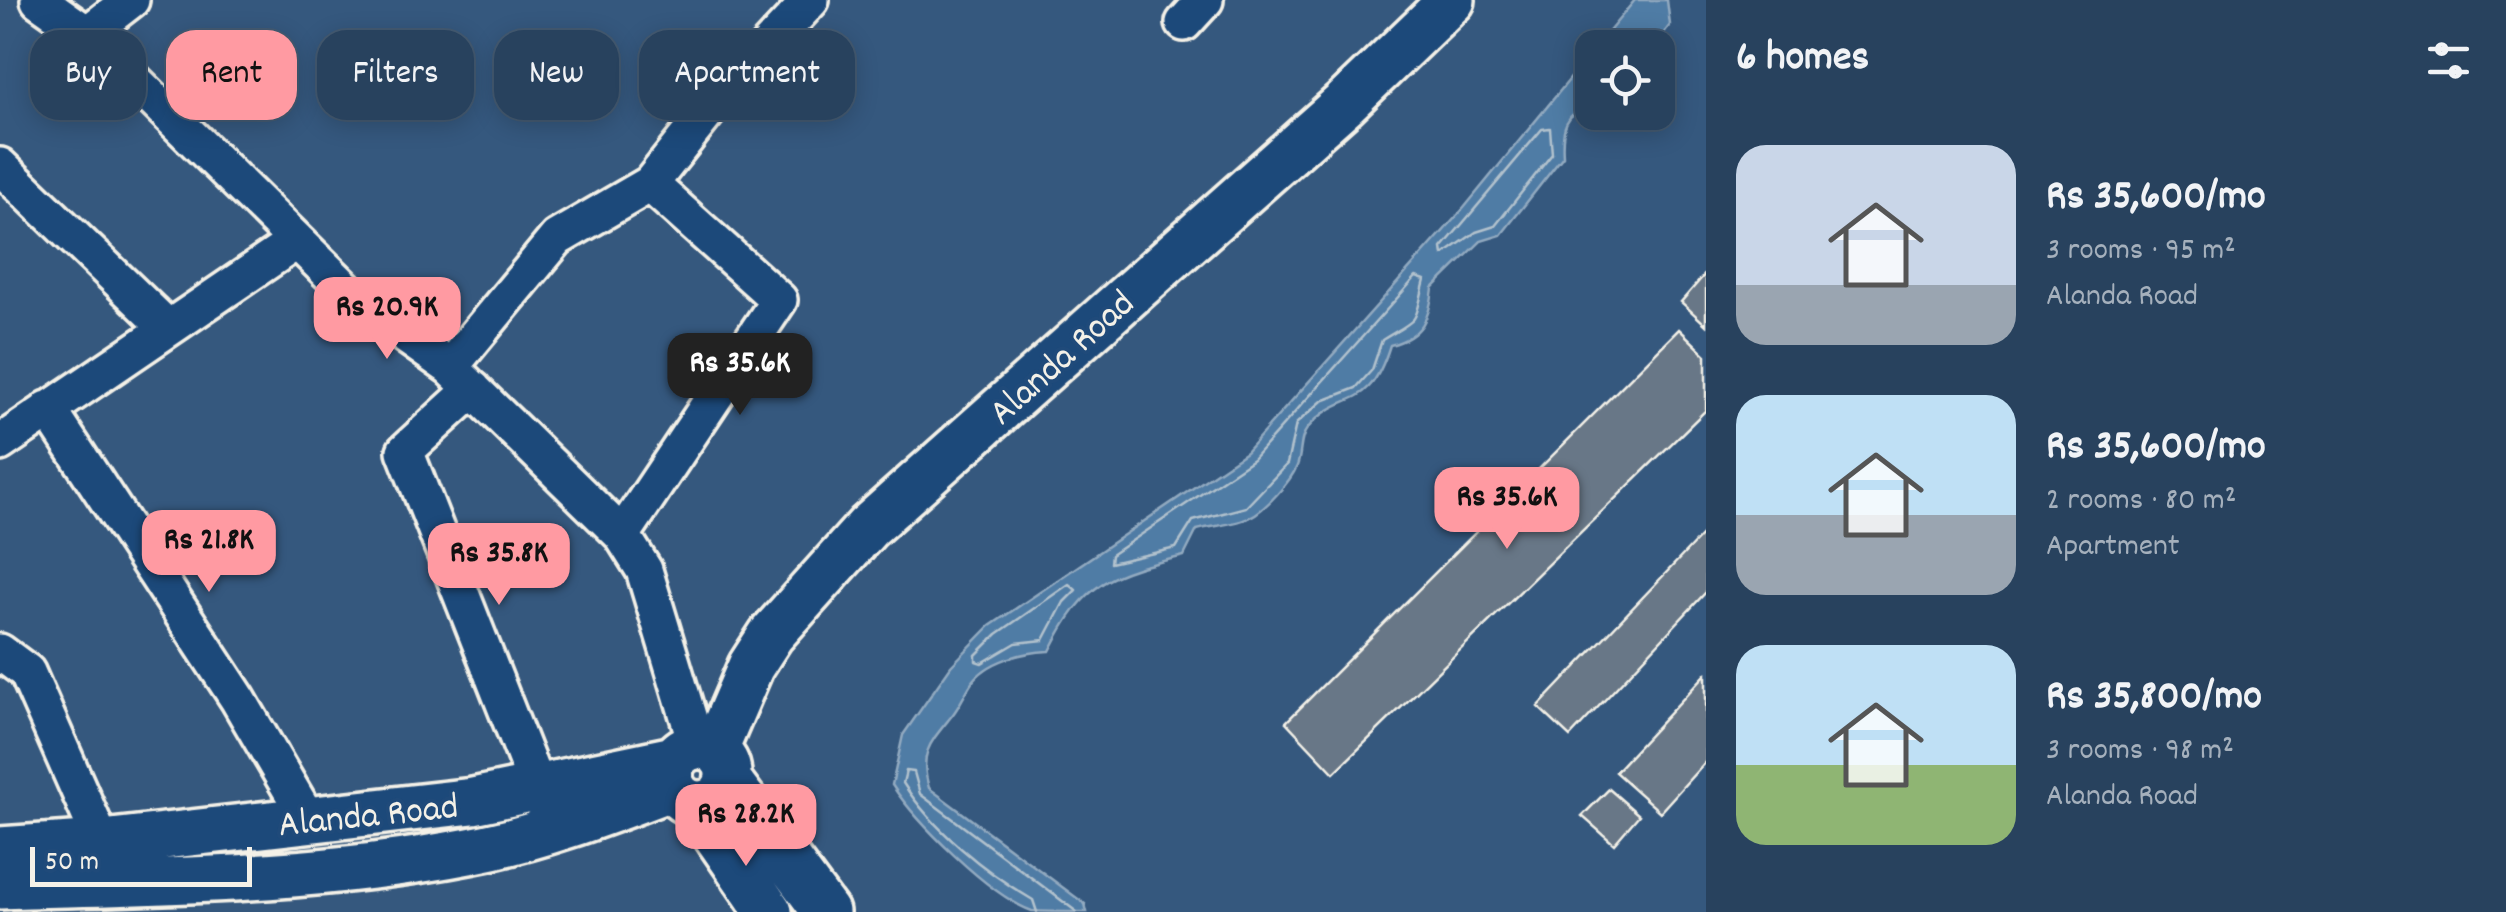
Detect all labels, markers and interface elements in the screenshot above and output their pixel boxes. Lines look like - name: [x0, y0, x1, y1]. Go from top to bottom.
- chip: Buy: [30, 30, 146, 120]
- chip: Rent: [166, 30, 297, 120]
- chip: Filters: [317, 30, 474, 120]
- chip: New: [494, 30, 619, 120]
- chip: Apartment: [639, 30, 855, 120]
- map controls: [1575, 30, 1675, 130]
- button: locate: [1575, 30, 1675, 130]
- text: 6 homes: [1736, 30, 1869, 90]
- icon: filters: [2421, 33, 2476, 88]
- text: Rs 35,600/mo: [2046, 169, 2266, 229]
- icon: home: [1816, 185, 1936, 305]
- text: 3 rooms · 95 m²: [2046, 229, 2236, 275]
- text: Alanda Road: [2046, 275, 2198, 321]
- pin: Rs 20.9K: [284, 277, 490, 362]
- street label: Alanda Road: [978, 279, 1149, 441]
- text: Rs 20.9K: [336, 286, 438, 332]
- pin: Rs 35.6K: [637, 333, 843, 418]
- text: Rs 35.6K: [689, 342, 791, 388]
- text: Rs 35,600/mo: [2046, 419, 2266, 479]
- icon: home: [1816, 435, 1936, 555]
- pin: Rs 35.6K: [1404, 467, 1610, 552]
- text: Rs 35.6K: [1456, 476, 1558, 522]
- text: 2 rooms · 80 m²: [2046, 479, 2236, 525]
- pin: Rs 21.8K: [106, 510, 312, 595]
- text: Rs 21.8K: [164, 519, 254, 565]
- pin: Rs 35.8K: [396, 523, 602, 608]
- text: Apartment: [2046, 525, 2180, 571]
- text: Rs 35.8K: [450, 532, 548, 578]
- text: Rs 35,800/mo: [2046, 669, 2262, 729]
- icon: home: [1816, 685, 1936, 805]
- text: 3 rooms · 98 m²: [2046, 729, 2234, 775]
- text: Alanda Road: [2046, 775, 2198, 821]
- street label: Alanda Road: [276, 782, 461, 855]
- pin: Rs 28.2K: [643, 784, 849, 869]
- text: Rs 28.2K: [697, 793, 795, 839]
- scale bar: [30, 842, 252, 886]
- text: 50 m: [45, 844, 99, 884]

